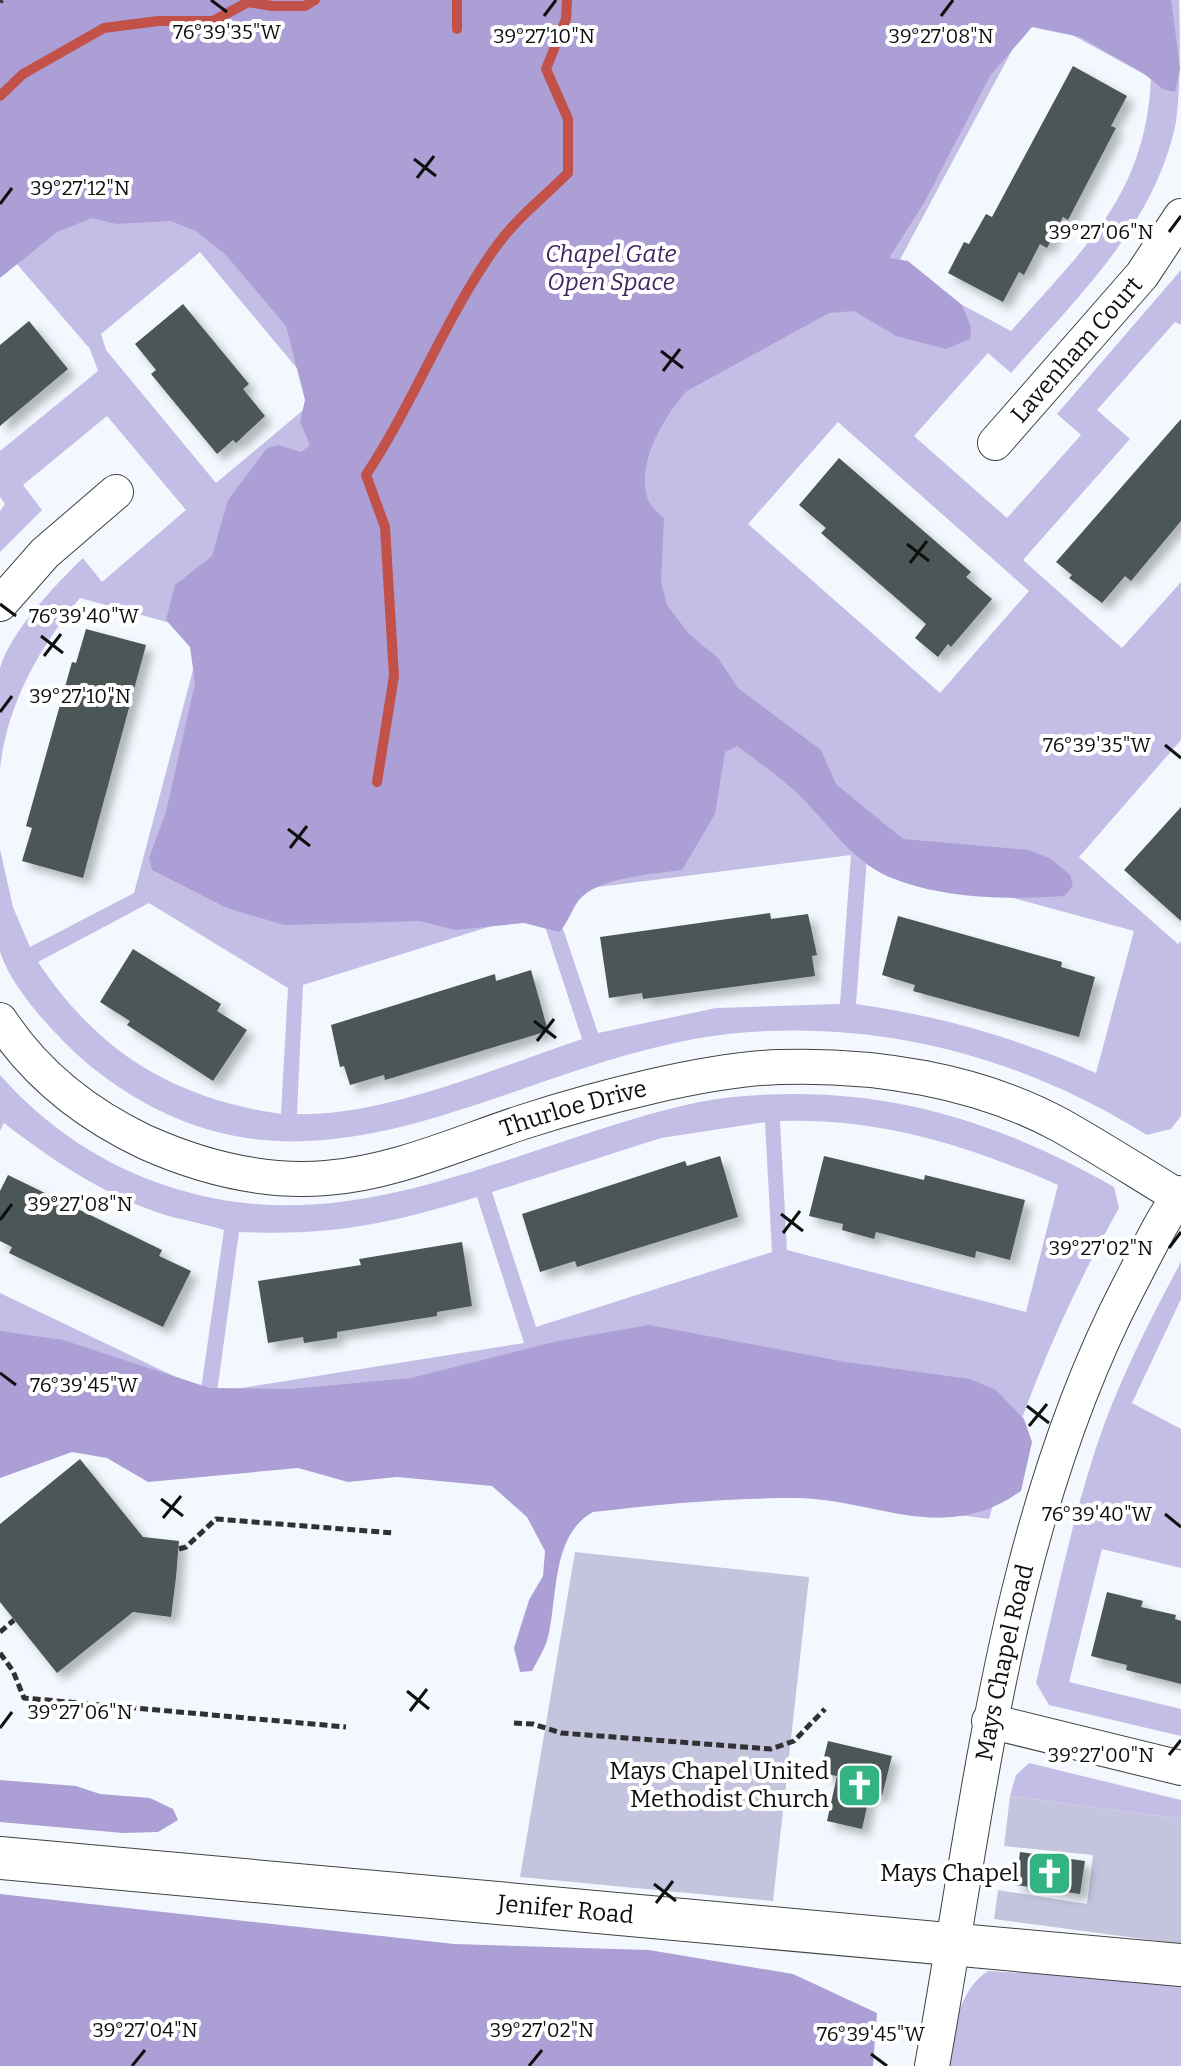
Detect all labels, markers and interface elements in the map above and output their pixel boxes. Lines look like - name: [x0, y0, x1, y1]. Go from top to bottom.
- text: 76°39'35"W: [173, 20, 281, 44]
- text: 39°27'10"N: [493, 24, 595, 48]
- text: 39°27'08"N: [889, 24, 994, 48]
- text: 39°27'12"N: [30, 176, 130, 200]
- text: 39°27'06"N: [1048, 220, 1154, 244]
- park label: Chapel Gate Open Space: [545, 240, 677, 296]
- street label: Lavenham Court: [1005, 271, 1148, 428]
- text: 76°39'40"W: [29, 604, 140, 628]
- text: 39°27'10"N: [29, 684, 131, 708]
- text: 76°39'35"W: [1043, 733, 1151, 757]
- street label: Thurloe Drive: [496, 1074, 650, 1143]
- text: 39°27'08"N: [28, 1192, 133, 1216]
- text: 39°27'02"N: [1049, 1236, 1153, 1260]
- text: 76°39'45"W: [30, 1373, 139, 1397]
- text: 76°39'40"W: [1042, 1502, 1153, 1526]
- street label: Mays Chapel Road: [970, 1561, 1039, 1763]
- text: 39°27'06"N: [27, 1700, 133, 1724]
- text: 39°27'00"N: [1048, 1743, 1154, 1767]
- place label: Mays Chapel United Methodist Church: [609, 1757, 829, 1813]
- church icon: Mays Chapel United Methodist Church: [836, 1761, 884, 1809]
- church icon: Mays Chapel: [1026, 1849, 1074, 1897]
- place label: Mays Chapel: [880, 1859, 1019, 1887]
- street label: Jenifer Road: [496, 1889, 635, 1929]
- text: 39°27'04"N: [92, 2018, 198, 2042]
- text: 39°27'02"N: [490, 2018, 594, 2042]
- text: 76°39'45"W: [817, 2022, 926, 2046]

